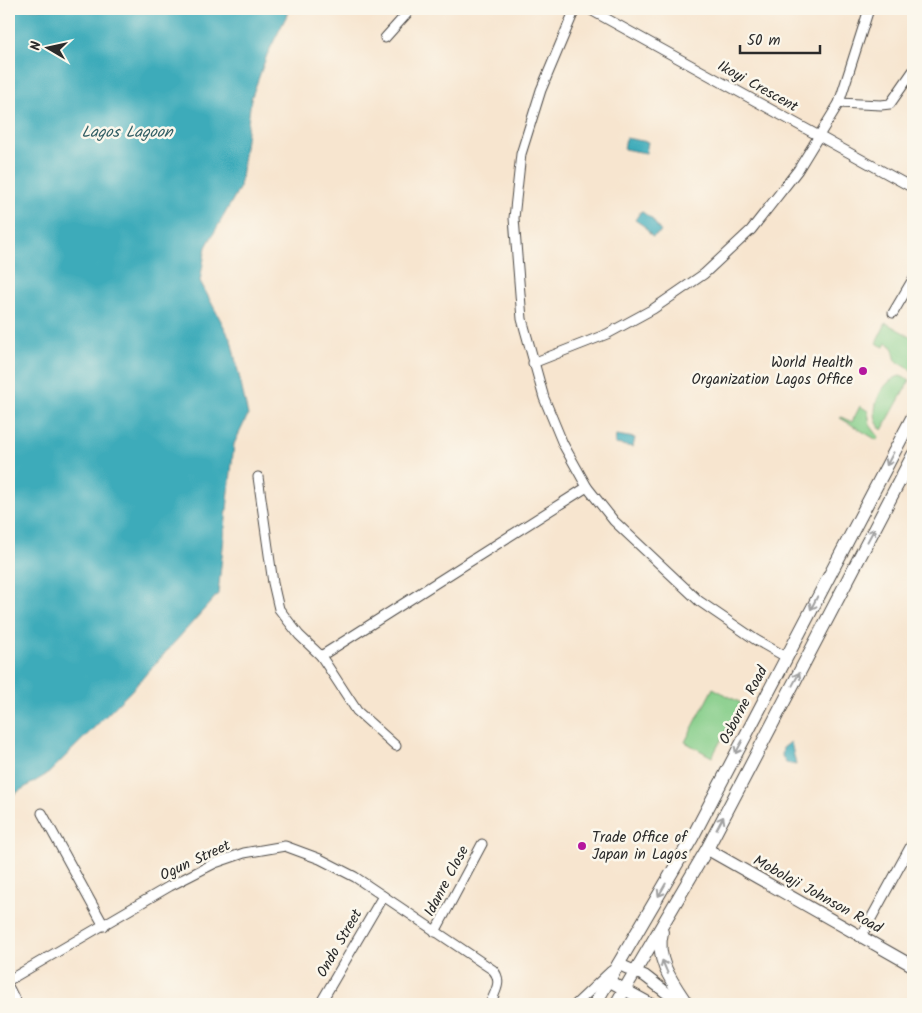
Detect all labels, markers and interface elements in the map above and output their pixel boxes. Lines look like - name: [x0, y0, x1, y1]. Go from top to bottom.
- north arrow: [22, 22, 72, 72]
- scale bar: [740, 22, 820, 54]
- text: 50 m: [747, 29, 781, 53]
- text: N: [25, 40, 48, 52]
- street label: Ikoyi Crescent: [713, 55, 803, 119]
- water label: Lagos Lagoon: [81, 120, 174, 145]
- place label: World Health Organization Lagos Office: [692, 351, 853, 392]
- marker: World Health Organization Lagos Office: [857, 365, 869, 377]
- one-way arrow: [885, 452, 895, 467]
- one-way arrow: [867, 529, 877, 543]
- one-way arrow: [809, 595, 818, 610]
- street label: Osborne Road: [713, 661, 775, 749]
- one-way arrow: [791, 672, 801, 687]
- one-way arrow: [734, 739, 743, 754]
- one-way arrow: [716, 816, 725, 831]
- place label: Trade Office of Japan in Lagos: [592, 826, 688, 867]
- street label: Ogun Street: [156, 834, 235, 888]
- marker: Trade Office of Japan in Lagos: [576, 840, 588, 852]
- street label: Idanre Close: [418, 841, 476, 921]
- street label: Mobolaji Johnson Road: [748, 849, 887, 941]
- one-way arrow: [656, 882, 666, 897]
- street label: Ondo Street: [311, 905, 369, 982]
- one-way arrow: [660, 960, 670, 975]

